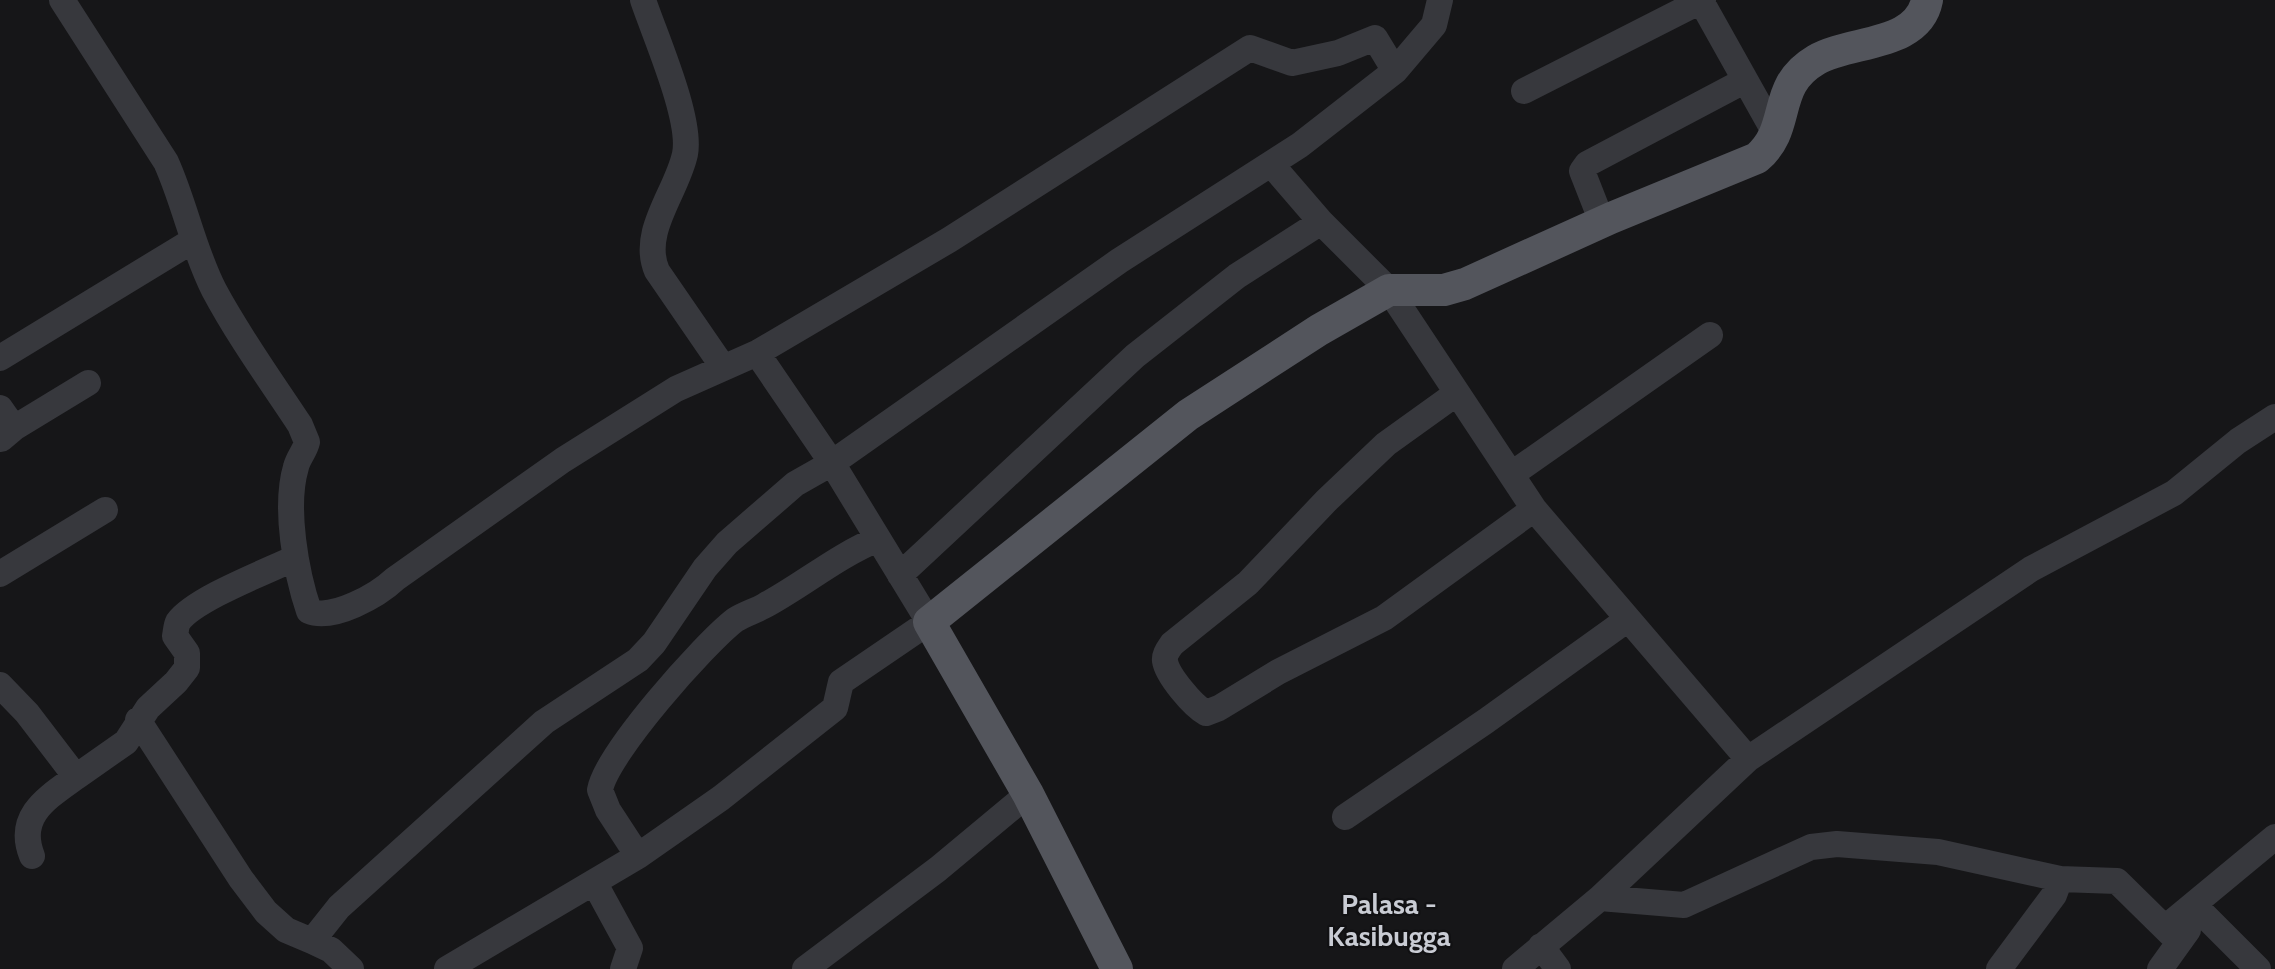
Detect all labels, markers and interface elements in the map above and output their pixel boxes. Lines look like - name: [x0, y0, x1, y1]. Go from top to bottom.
- district label: Palasa - Kasibugga: [1327, 887, 1451, 953]

